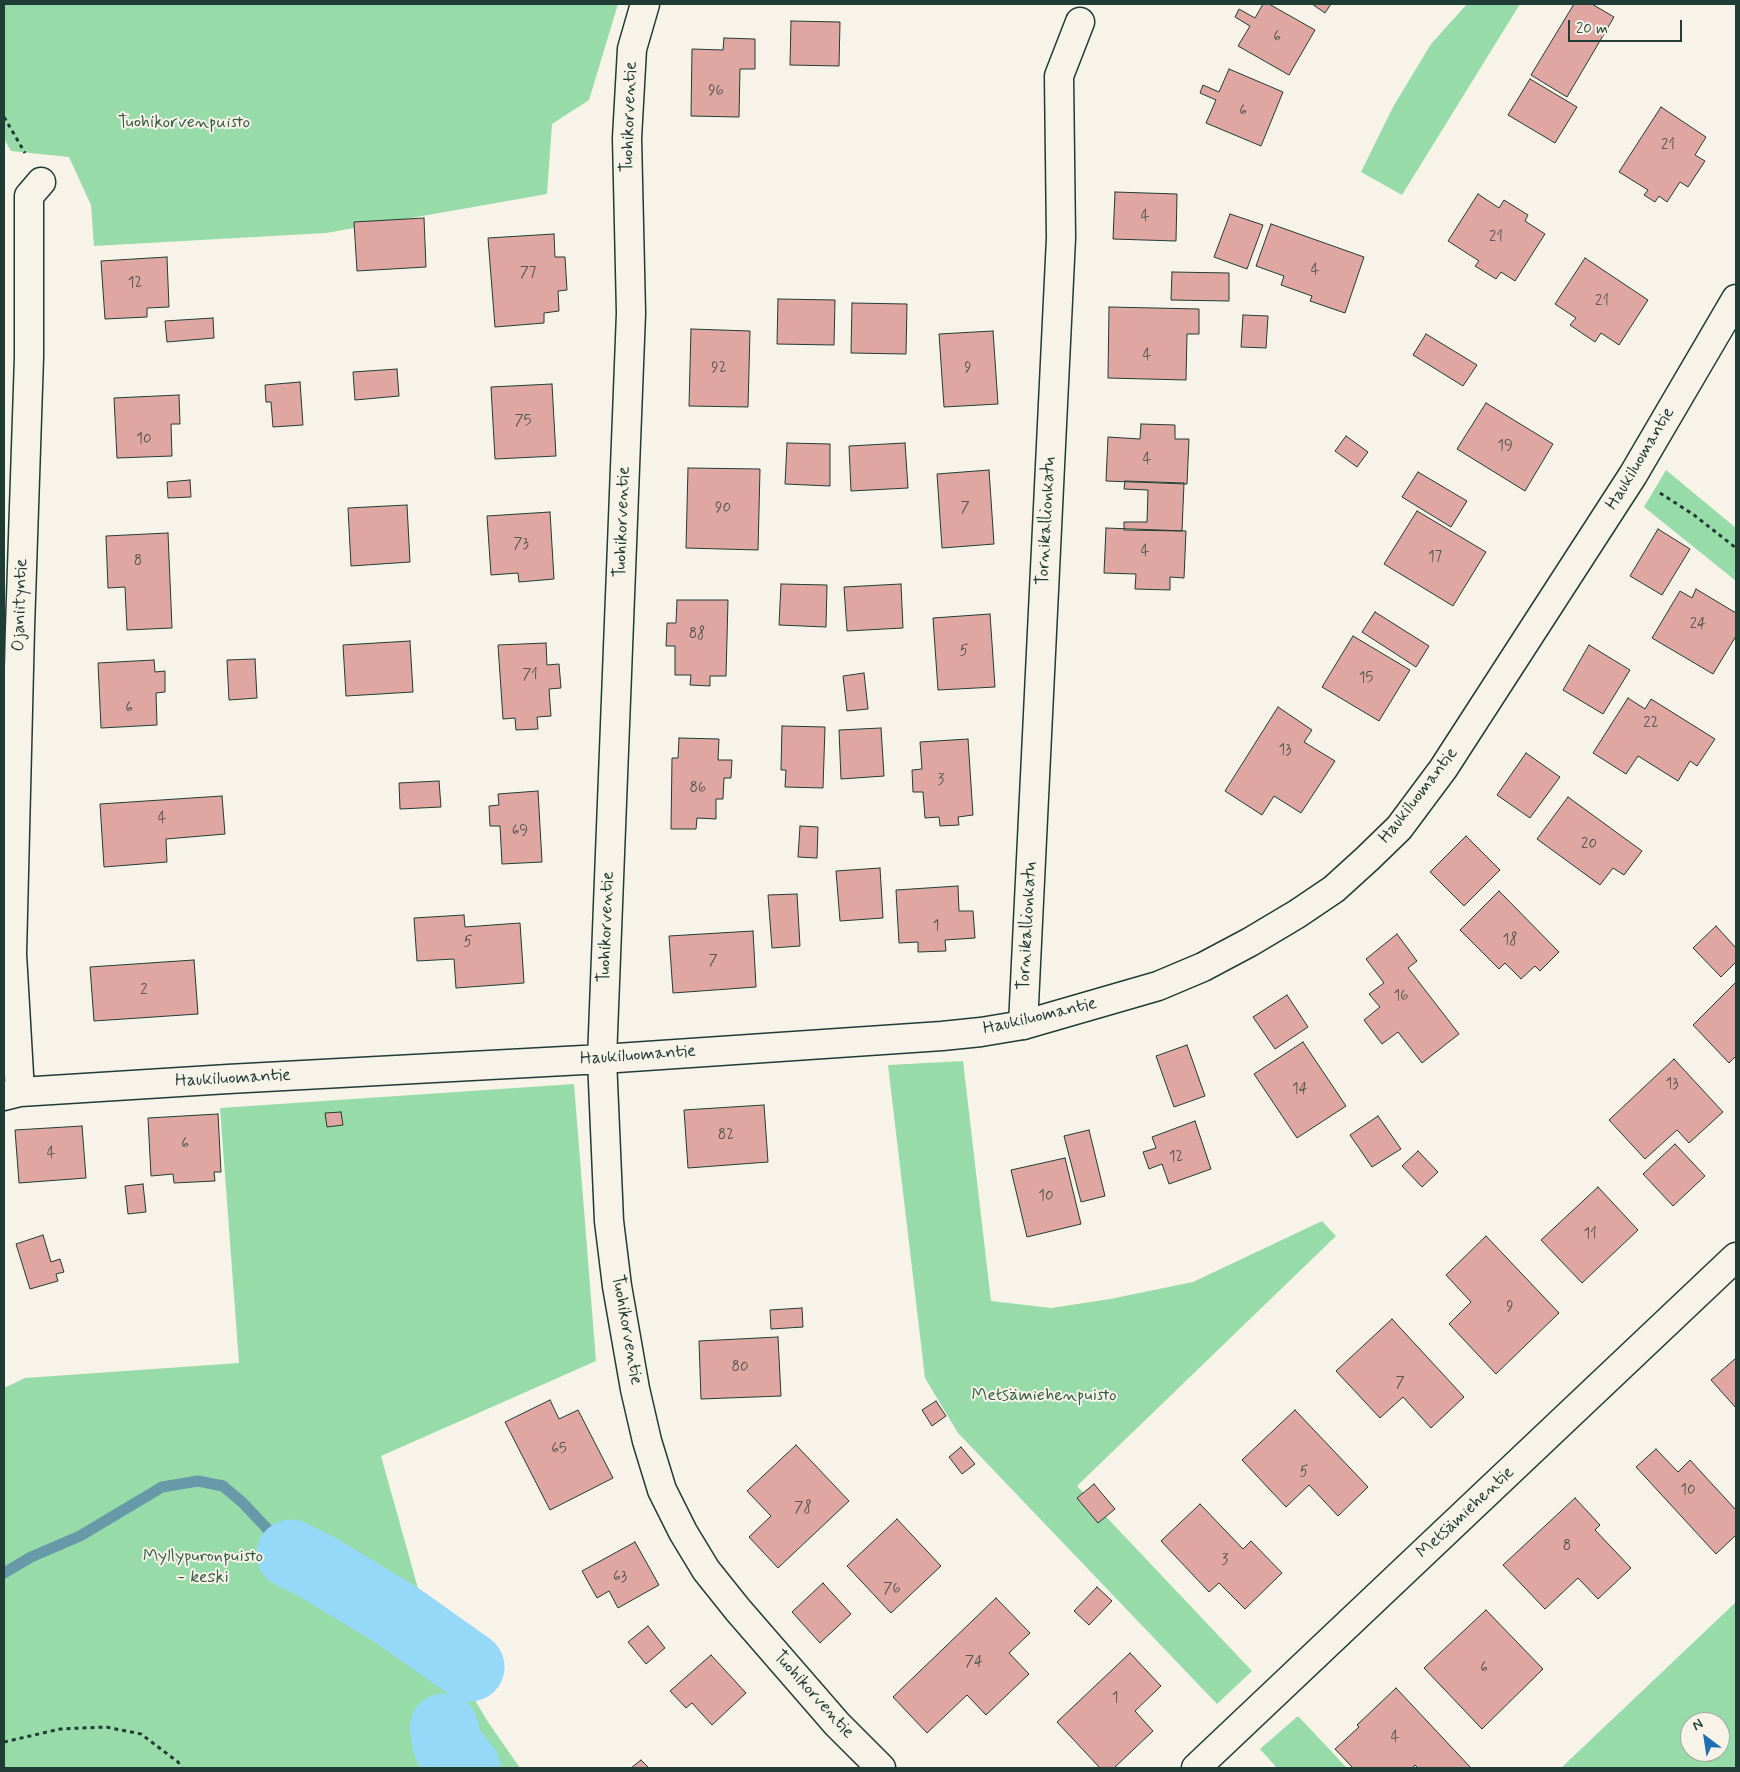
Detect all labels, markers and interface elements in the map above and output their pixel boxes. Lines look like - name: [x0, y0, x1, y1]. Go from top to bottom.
- scale bar: [1570, 10, 1684, 42]
- text: 20 m: [1576, 19, 1608, 39]
- house number: 6: [1273, 29, 1281, 47]
- street label: Tuohikorventie: [617, 61, 643, 173]
- house number: 96: [708, 83, 724, 101]
- house number: 6: [1239, 103, 1247, 121]
- park label: Tuohikorvenpuisto: [118, 112, 250, 134]
- house number: 21: [1661, 137, 1675, 155]
- house number: 4: [1141, 208, 1149, 226]
- house number: 21: [1489, 229, 1503, 247]
- house number: 4: [1311, 262, 1319, 280]
- house number: 77: [520, 265, 536, 283]
- house number: 12: [128, 275, 142, 293]
- house number: 21: [1595, 293, 1609, 311]
- house number: 4: [1143, 347, 1151, 365]
- house number: 92: [711, 360, 727, 378]
- house number: 9: [964, 360, 972, 378]
- street label: Haukiluomantie: [1602, 404, 1680, 514]
- house number: 75: [514, 413, 532, 431]
- house number: 10: [136, 431, 152, 449]
- house number: 19: [1497, 438, 1513, 456]
- house number: 4: [1143, 451, 1151, 469]
- street label: Tornikallionkatu: [1033, 456, 1061, 586]
- street label: Tuohikorventie: [610, 466, 636, 578]
- house number: 90: [715, 500, 731, 518]
- house number: 7: [960, 500, 970, 518]
- house number: 73: [513, 536, 529, 554]
- house number: 4: [1141, 543, 1149, 561]
- house number: 17: [1428, 549, 1442, 567]
- house number: 8: [134, 553, 142, 571]
- street label: Ojaniityntie: [9, 558, 33, 652]
- house number: 24: [1690, 616, 1706, 634]
- house number: 88: [689, 626, 705, 644]
- house number: 5: [960, 643, 968, 661]
- house number: 71: [522, 667, 538, 685]
- house number: 15: [1359, 670, 1373, 688]
- house number: 6: [125, 700, 133, 718]
- house number: 22: [1643, 715, 1659, 733]
- house number: 13: [1278, 742, 1292, 760]
- street label: Haukiluomantie: [1375, 744, 1463, 848]
- house number: 3: [938, 772, 944, 790]
- house number: 86: [690, 780, 706, 798]
- house number: 4: [158, 810, 166, 828]
- house number: 69: [512, 823, 528, 841]
- house number: 20: [1581, 836, 1597, 854]
- street label: Tornikallionkatu: [1014, 861, 1042, 991]
- street label: Tuohikorventie: [594, 871, 620, 983]
- house number: 1: [933, 918, 939, 936]
- house number: 18: [1503, 932, 1517, 950]
- house number: 5: [464, 934, 472, 952]
- house number: 7: [708, 953, 718, 971]
- house number: 2: [140, 982, 148, 1000]
- house number: 16: [1394, 988, 1408, 1006]
- street label: Haukiluomantie: [981, 993, 1099, 1041]
- street label: Haukiluomantie: [579, 1041, 697, 1071]
- street label: Haukiluomantie: [174, 1065, 292, 1093]
- house number: 13: [1665, 1076, 1679, 1094]
- house number: 14: [1292, 1081, 1308, 1099]
- house number: 82: [718, 1127, 734, 1145]
- house number: 6: [181, 1136, 189, 1154]
- house number: 4: [47, 1145, 55, 1163]
- house number: 12: [1169, 1149, 1183, 1167]
- house number: 10: [1038, 1188, 1054, 1206]
- house number: 11: [1583, 1226, 1597, 1244]
- street label: Tuohikorventie: [606, 1273, 646, 1387]
- house number: 9: [1506, 1299, 1514, 1317]
- house number: 80: [731, 1359, 749, 1377]
- house number: 7: [1395, 1375, 1405, 1393]
- park label: Metsämiehenpuisto: [971, 1385, 1117, 1407]
- house number: 65: [551, 1441, 567, 1459]
- street label: Metsämiehentie: [1413, 1462, 1519, 1564]
- house number: 5: [1300, 1464, 1308, 1482]
- house number: 10: [1680, 1482, 1696, 1500]
- house number: 78: [794, 1500, 812, 1518]
- house number: 8: [1563, 1538, 1571, 1556]
- park label: Myllypuronpuisto - keski: [143, 1546, 263, 1588]
- house number: 3: [1222, 1552, 1228, 1570]
- house number: 63: [613, 1569, 627, 1587]
- house number: 76: [883, 1581, 901, 1599]
- street label: Tuohikorventie: [768, 1646, 858, 1744]
- house number: 74: [965, 1654, 983, 1672]
- house number: 6: [1480, 1660, 1488, 1678]
- house number: 1: [1112, 1690, 1118, 1708]
- north arrow: [1680, 1712, 1730, 1762]
- text: N: [1689, 1715, 1706, 1735]
- house number: 4: [1391, 1729, 1399, 1747]

